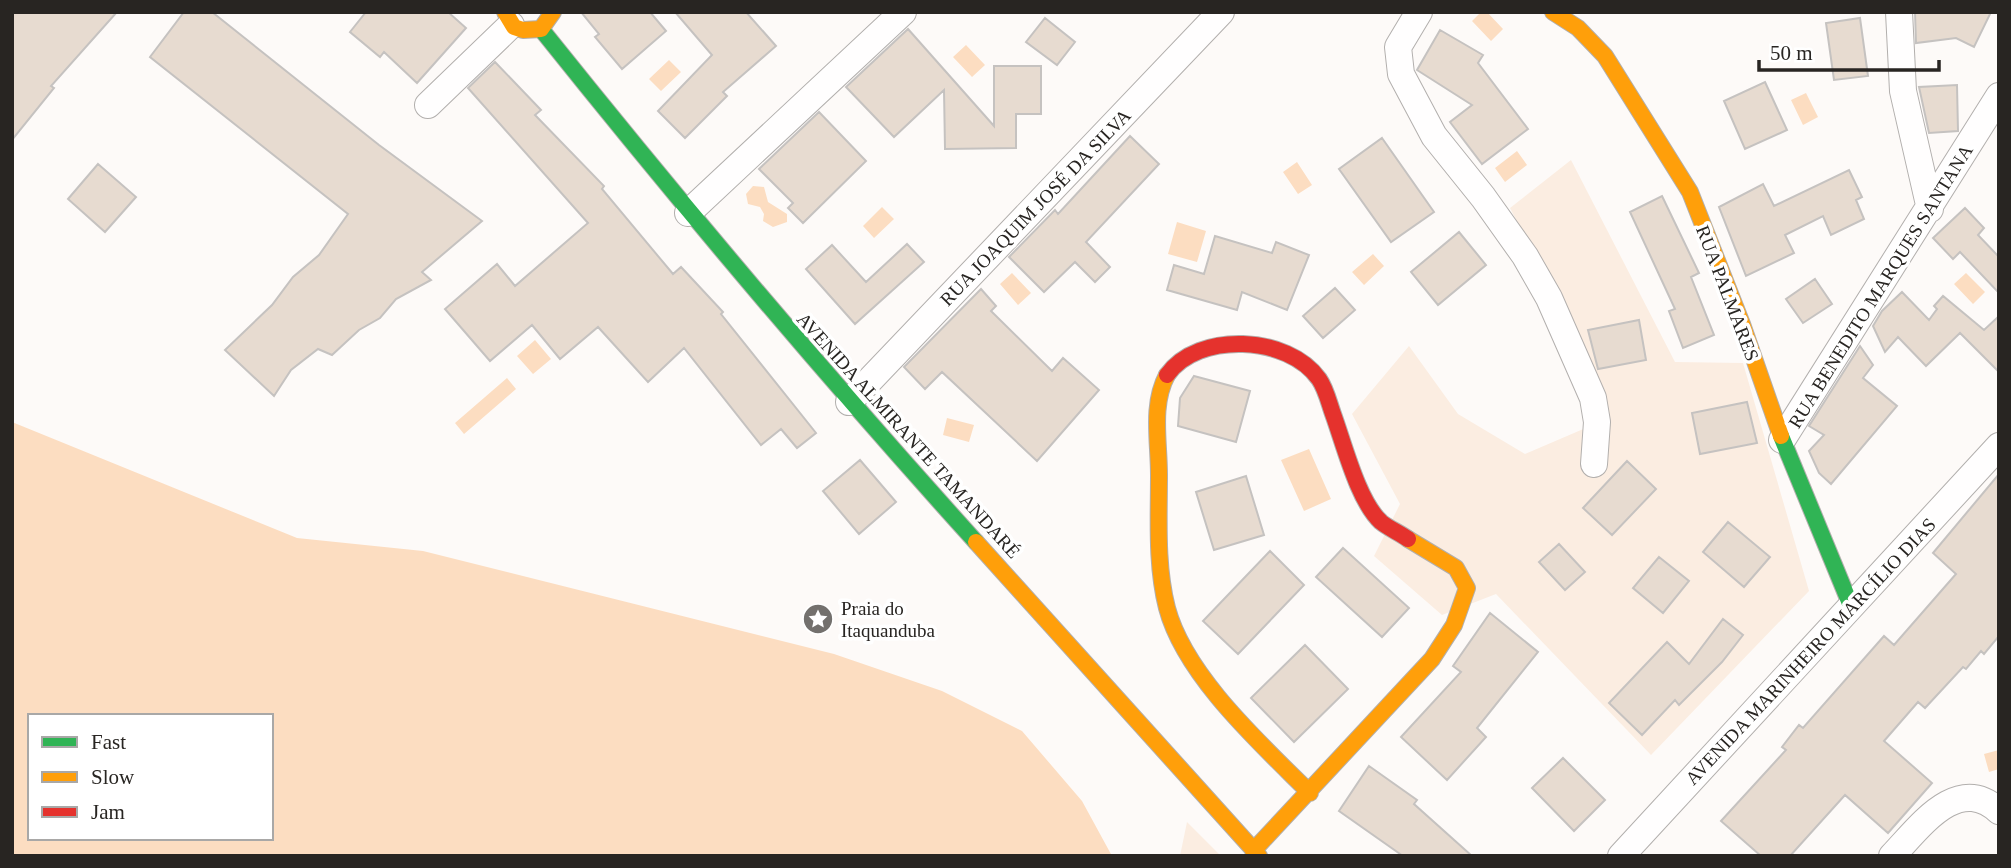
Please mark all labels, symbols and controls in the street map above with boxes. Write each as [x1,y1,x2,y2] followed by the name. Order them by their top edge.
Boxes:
[1759,28,1939,72] scale bar
[1770,41,1813,65] text: 50 m
[936,105,1135,310] street label: RUA JOAQUIM JOSÉ DA SILVA
[1784,140,1977,432] street label: RUA BENEDITO MARQUES SANTANA
[1692,222,1763,364] street label: RUA PALMARES
[793,308,1024,562] street label: AVENIDA ALMIRANTE TAMANDARÉ
[1681,514,1940,789] street label: AVENIDA MARINHEIRO MARCÍLIO DIAS
[841,598,935,641] place label: Praia do Itaquanduba
[801,602,835,636] place icon: Praia do Itaquanduba
[28,714,273,840] legend
[91,730,126,754] text: Fast
[91,765,135,789] text: Slow
[91,800,125,824] text: Jam

